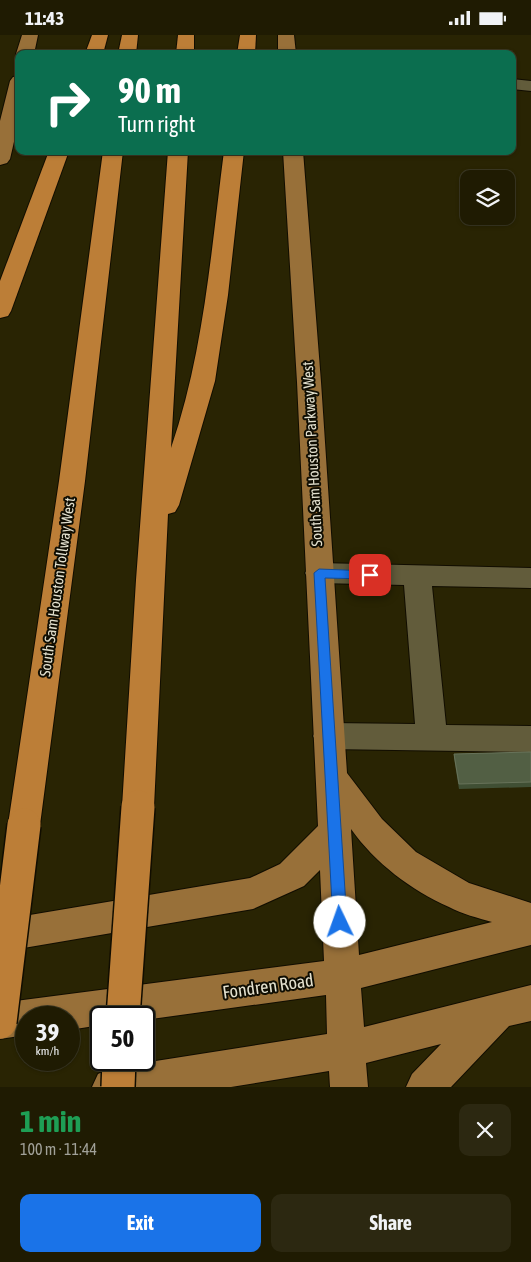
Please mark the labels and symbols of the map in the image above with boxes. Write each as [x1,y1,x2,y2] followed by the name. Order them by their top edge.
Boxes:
[299,361,325,547] street label: South Sam Houston Parkway West
[36,496,78,678] street label: South Sam Houston Tollway West
[349,554,391,596] pin
[313,895,365,947] position arrow
[221,969,315,1003] street label: Fondren Road
[90,1006,155,1071] speed limit sign: 50

